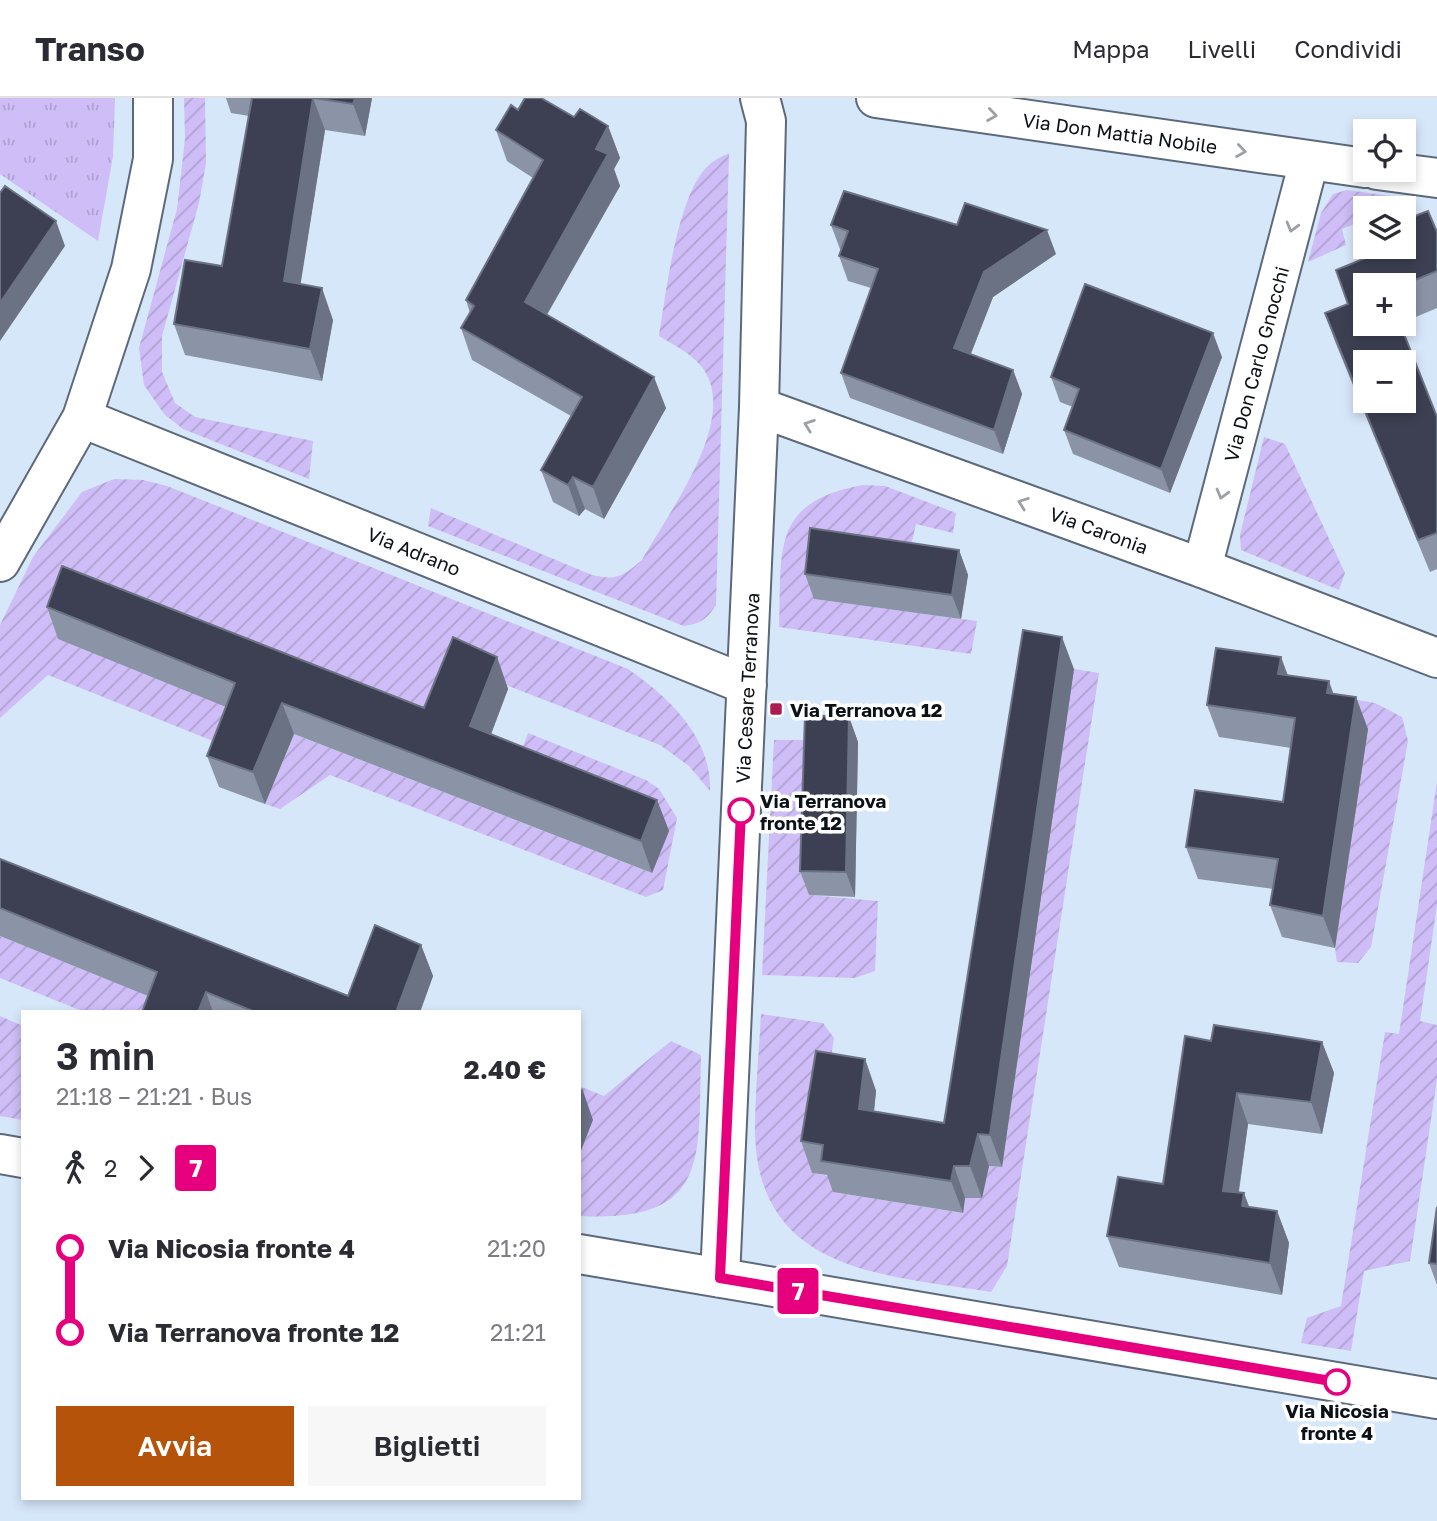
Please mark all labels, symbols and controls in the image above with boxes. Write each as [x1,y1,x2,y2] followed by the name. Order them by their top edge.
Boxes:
[35,29,145,68] text: Transo
[1072,34,1149,63] text: Mappa
[1187,34,1256,63] text: Livelli
[1294,34,1402,63] text: Condividi
[986,107,998,122] one-way arrow
[1021,108,1219,158] street label: Via Don Mattia Nobile
[1353,119,1416,413] map controls
[1353,119,1416,182] button: locate
[1235,143,1247,158] one-way arrow
[1353,196,1416,259] button: layers
[1286,221,1300,233] one-way arrow
[1219,264,1293,464] street label: Via Don Carlo Gnocchi
[1353,273,1416,336] button: +
[1353,350,1416,413] button: −
[804,419,816,433] one-way arrow
[1215,488,1230,500] one-way arrow
[1017,497,1029,511] one-way arrow
[1047,502,1151,558] street label: Via Caronia
[364,522,464,580] street label: Via Adrano
[731,592,763,784] street label: Via Cesare Terranova
[790,698,942,721] place label: Via Terranova 12
[768,701,784,717] marker: Via Terranova 12
[760,789,886,834] place label: Via Terranova fronte 12
[728,798,754,824] marker: Via Terranova fronte 12
[56,1033,155,1078] text: 3 min
[464,1054,546,1085] text: 2.40 €
[56,1082,252,1110] text: 21:18 – 21:21 · Bus
[56,1149,94,1187] icon: walk
[127,1149,165,1187] icon: forward
[189,1153,202,1182] text: 7
[104,1154,117,1182] text: 2
[108,1233,355,1264] text: Via Nicosia fronte 4
[487,1234,546,1262] text: 21:20
[775,1268,821,1314] line badge: 7
[791,1276,805,1305] text: 7
[108,1317,399,1348] text: Via Terranova fronte 12
[490,1318,546,1346] text: 21:21
[1324,1369,1350,1395] marker: Via Nicosia fronte 4
[1285,1399,1389,1444] place label: Via Nicosia fronte 4
[56,1406,294,1486] button: Avvia
[308,1406,546,1486] button: Biglietti

